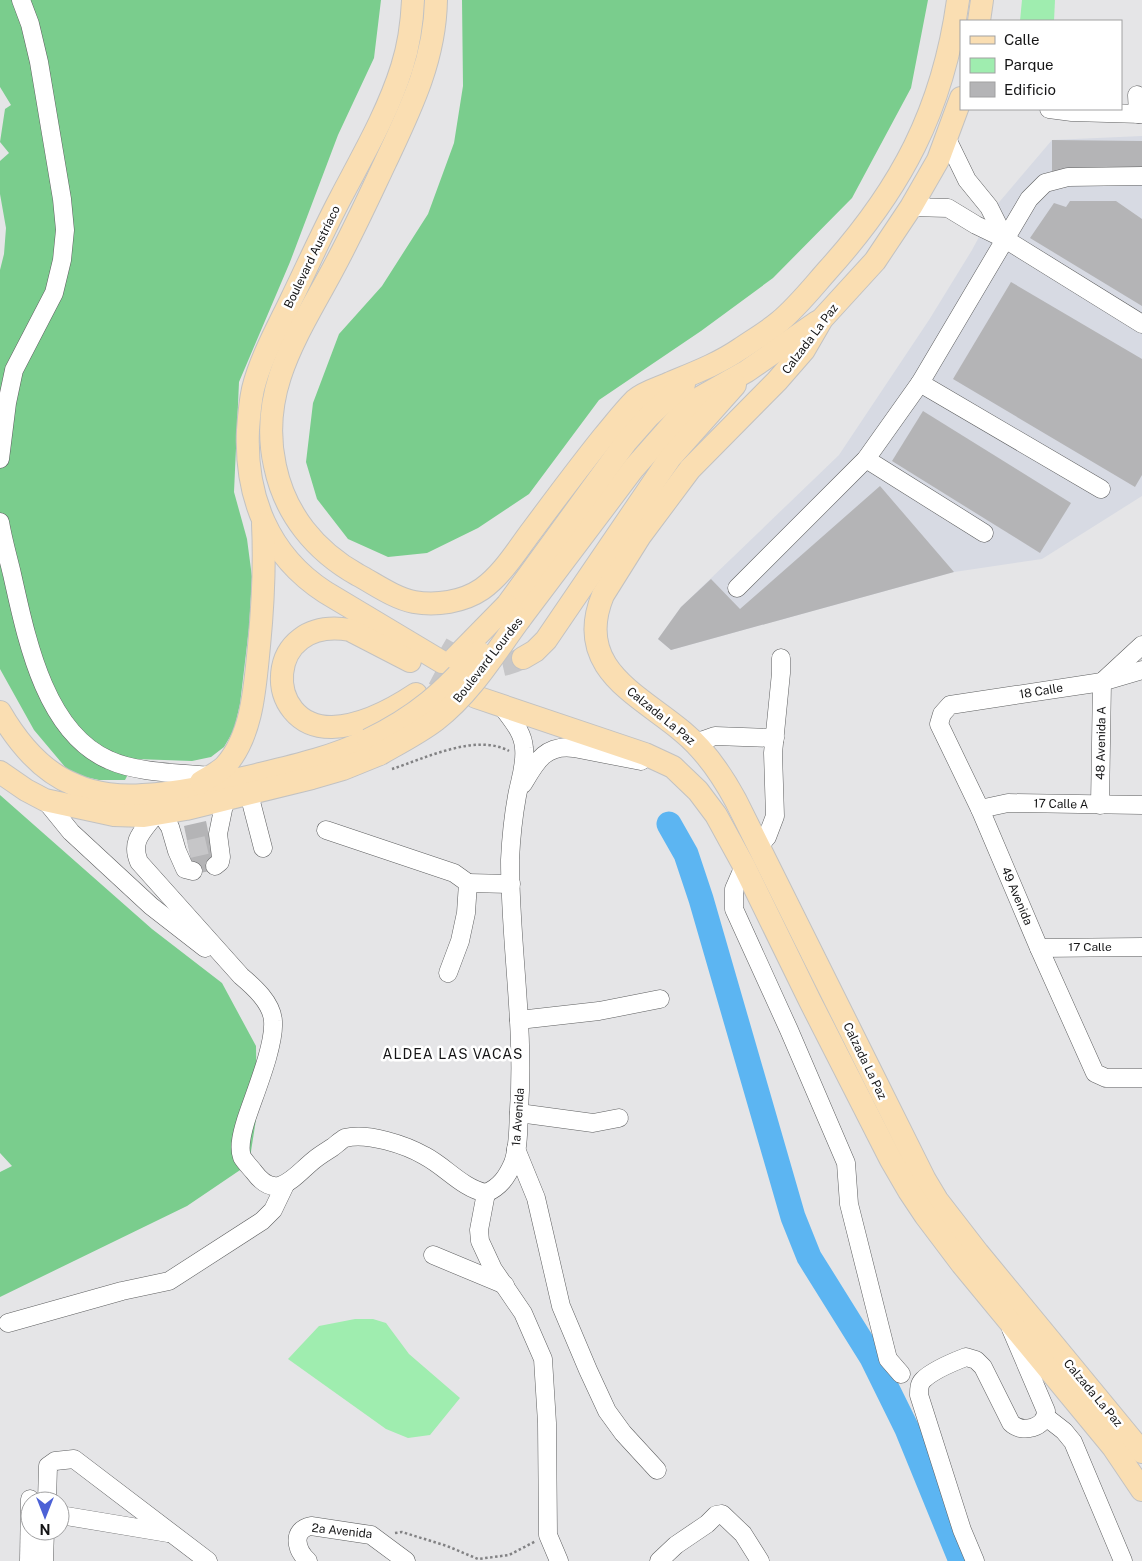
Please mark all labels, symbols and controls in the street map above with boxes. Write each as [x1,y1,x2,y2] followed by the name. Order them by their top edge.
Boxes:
[960,20,1122,110] legend
[1004,31,1040,48] text: Calle
[1004,56,1054,73] text: Parque
[1004,81,1056,98] text: Edificio
[281,203,343,311] street label: Boulevard Austríaco
[779,301,841,377] street label: Calzada La Paz
[450,615,526,705] street label: Boulevard Lourdes
[1018,681,1064,701] street label: 18 Calle
[624,684,698,748] street label: Calzada La Paz
[1093,705,1109,780] street label: 48 Avenida A
[1033,797,1089,811] street label: 17 Calle A
[998,865,1036,927] street label: 49 Avenida
[1068,940,1112,954] street label: 17 Calle
[840,1020,890,1102] street label: Calzada La Paz
[383,1046,523,1062] district label: ALDEA LAS VACAS
[509,1087,527,1147] street label: 1a Avenida
[1061,1356,1125,1430] street label: Calzada La Paz
[20,1491,70,1541] north arrow
[40,1521,50,1537] text: N
[311,1521,373,1541] street label: 2a Avenida

